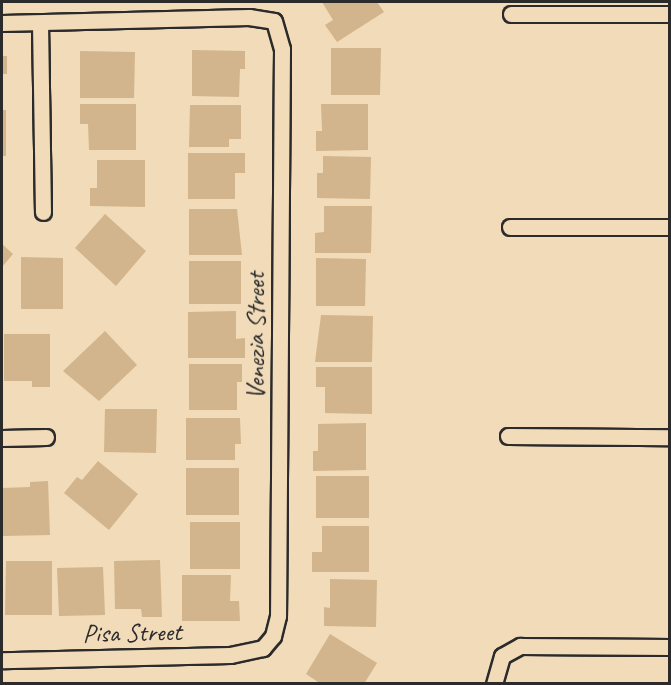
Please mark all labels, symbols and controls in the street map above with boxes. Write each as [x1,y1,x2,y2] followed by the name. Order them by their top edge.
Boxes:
[240,272,272,400] street label: Venezia Street
[82,617,182,649] street label: Pisa Street

